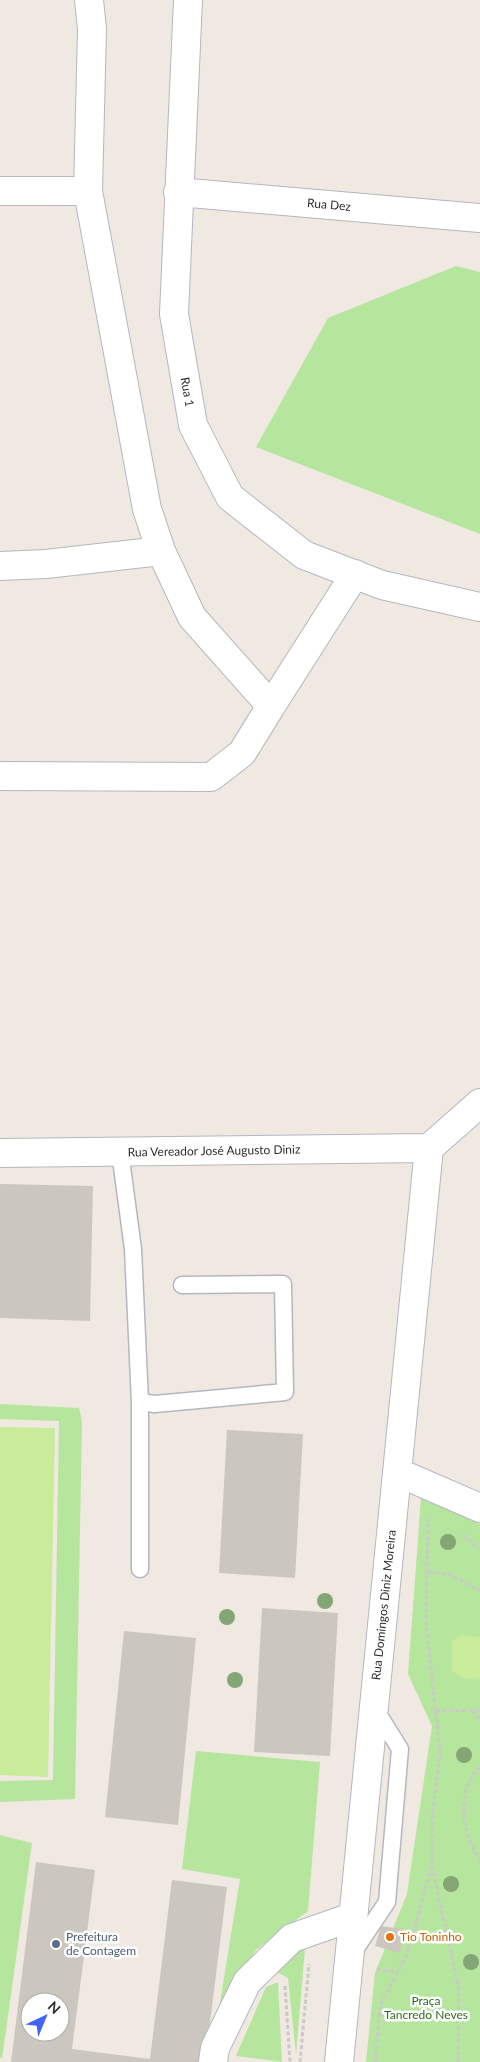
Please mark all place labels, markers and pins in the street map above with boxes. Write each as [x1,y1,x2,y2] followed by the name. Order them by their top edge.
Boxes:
[66,1929,136,1958] place label: Prefeitura de Contagem
[400,1929,462,1944] place label: Tio Toninho
[384,1931,396,1943] marker: Tio Toninho
[50,1938,62,1950] marker: Prefeitura de Contagem

